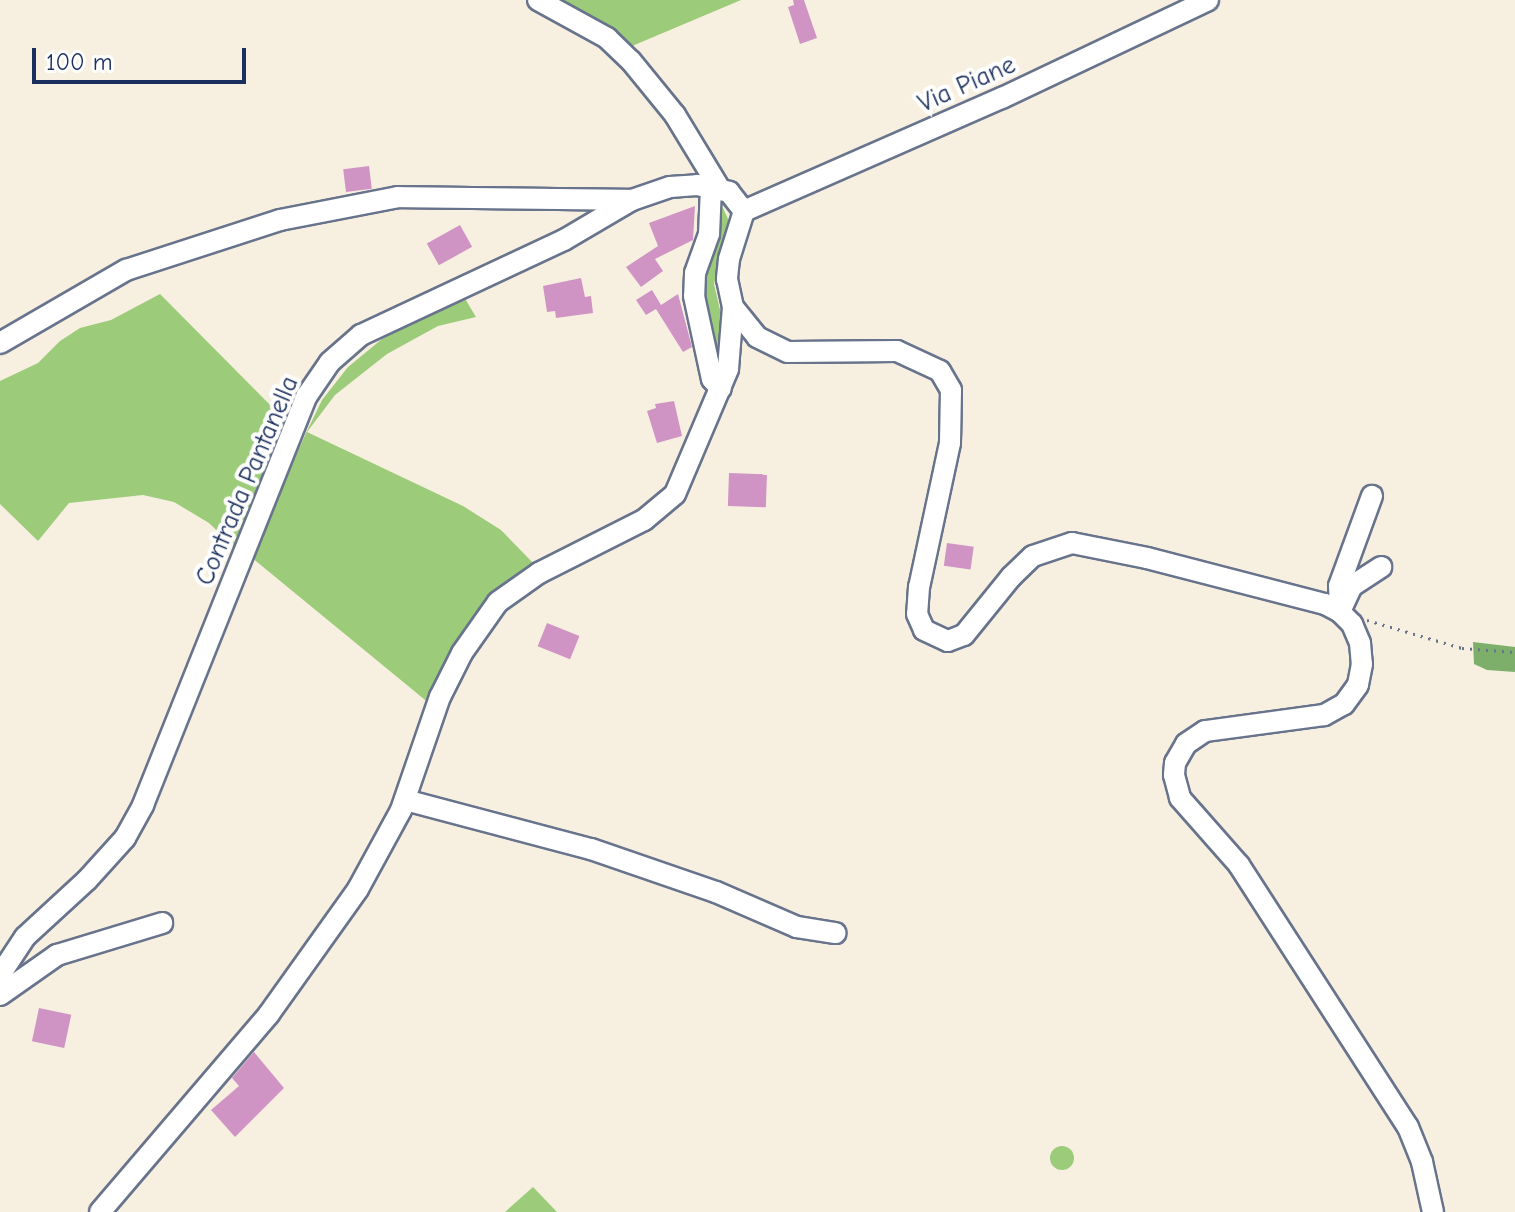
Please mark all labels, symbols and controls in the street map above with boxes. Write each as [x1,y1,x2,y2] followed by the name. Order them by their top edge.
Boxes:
[36,32,250,82] scale bar
[46,48,113,76] text: 100 m
[914,50,1020,120] street label: Via Piane
[190,372,306,590] street label: Contrada Pantanella

